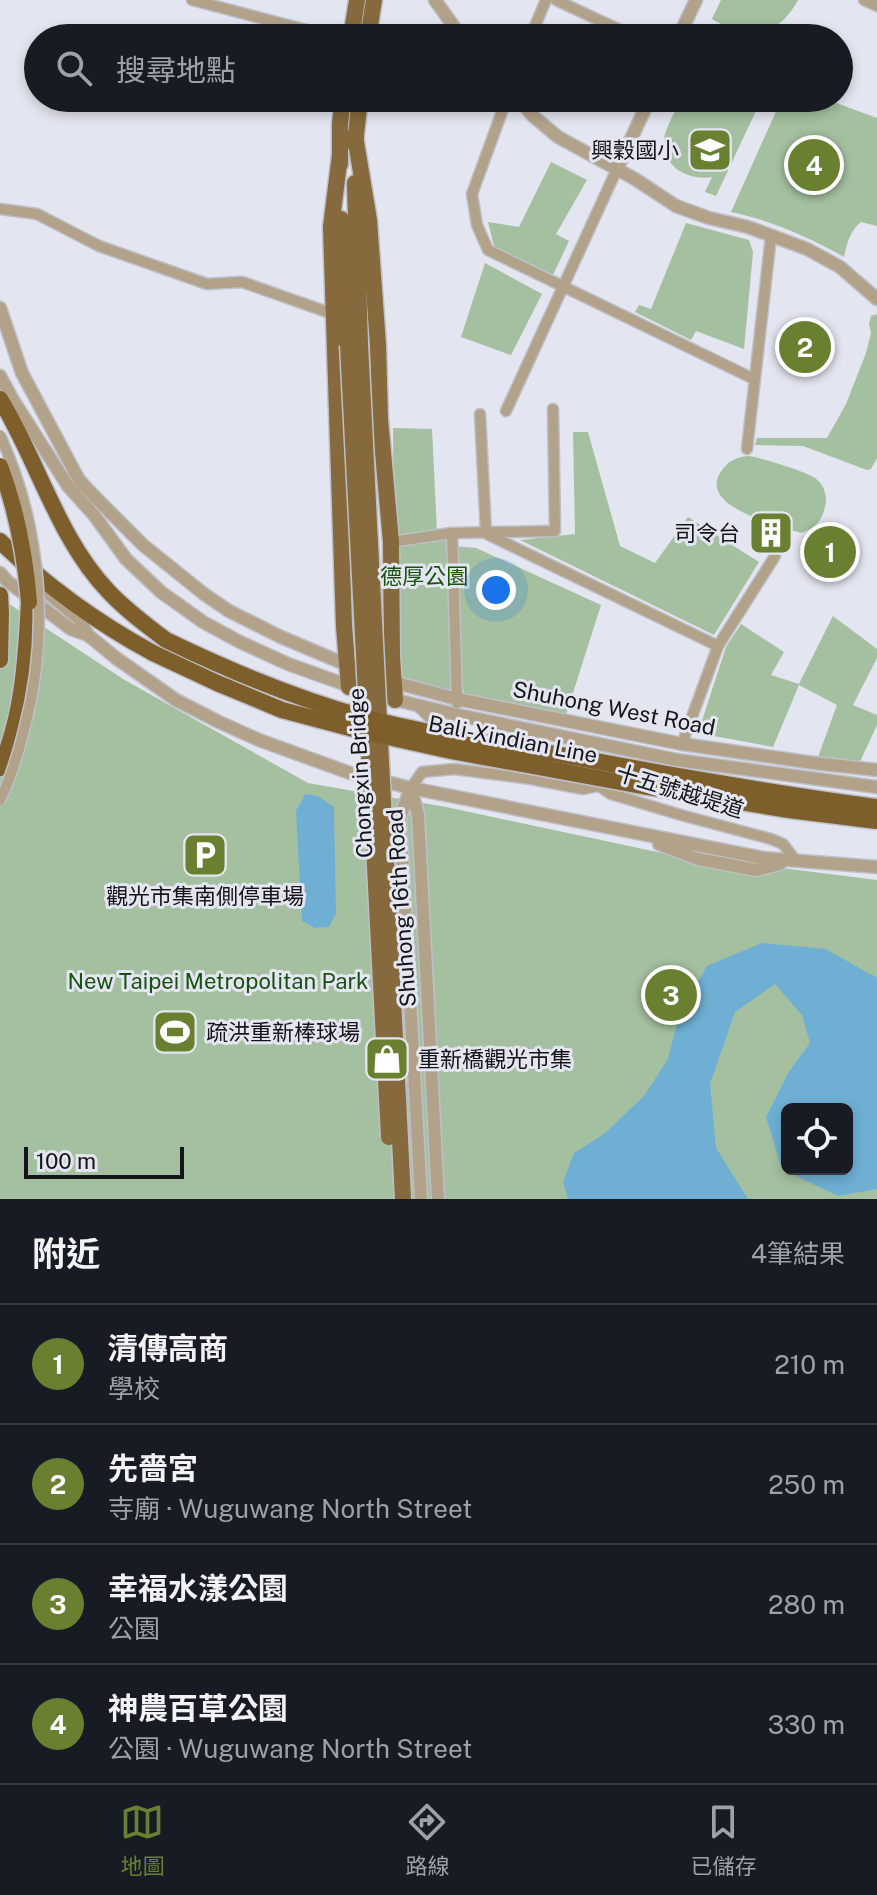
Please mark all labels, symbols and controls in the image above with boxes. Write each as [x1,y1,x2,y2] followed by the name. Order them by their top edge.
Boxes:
[24,24,853,112] search box
[52,46,96,90] icon: search
[116,52,236,88] text: 搜尋地點
[686,126,734,174] school or university icon: 興穀國小
[788,135,840,195] pin: 4
[591,137,679,163] place label: 興穀國小
[779,317,831,377] pin: 2
[747,509,795,557] building icon: 司令台
[674,520,740,546] place label: 司令台
[804,522,856,582] pin: 1
[380,563,468,589] park label: 德厚公園
[476,570,516,610] your location
[510,676,718,740] street label: Shuhong West Road
[343,687,377,859] street label: Chongxin Bridge
[426,710,600,768] street label: Bali-Xindian Line
[613,759,747,823] street label: 十五號越堤道
[381,808,421,1008] street label: Shuhong 16th Road
[181,831,229,879] parking icon: 觀光市集南側停車場
[106,883,304,909] place label: 觀光市集南側停車場
[645,965,697,1025] pin: 3
[68,968,368,994] park label: New Taipei Metropolitan Park
[151,1008,199,1056] sports icon: 疏洪重新棒球場
[206,1019,360,1045] place label: 疏洪重新棒球場
[363,1035,411,1083] shop icon: 重新橋觀光市集
[418,1046,572,1072] place label: 重新橋觀光市集
[781,1103,853,1175] map controls
[781,1103,853,1175] button: locate
[24,1143,184,1179] scale bar
[36,1148,96,1174] text: 100 m
[32,1234,100,1274] text: 附近
[751,1238,845,1269] text: 4筆結果
[108,1330,228,1366] text: 清傳高商
[52,1349,64,1380] text: 1
[774,1349,845,1380] text: 210 m
[108,1373,160,1404] text: 學校
[108,1450,198,1486] text: 先嗇宮
[50,1469,66,1500] text: 2
[768,1469,845,1500] text: 250 m
[108,1493,472,1524] text: 寺廟 · Wuguwang North Street
[108,1570,288,1606] text: 幸福水漾公園
[49,1589,67,1620] text: 3
[768,1589,845,1620] text: 280 m
[108,1613,160,1644] text: 公園
[108,1690,288,1726] text: 神農百草公園
[49,1709,67,1740] text: 4
[768,1709,845,1740] text: 330 m
[108,1733,472,1764] text: 公園 · Wuguwang North Street
[120,1800,165,1880] tab: 地圖
[405,1800,450,1880] tab: 路線
[690,1800,757,1880] tab: 已儲存

